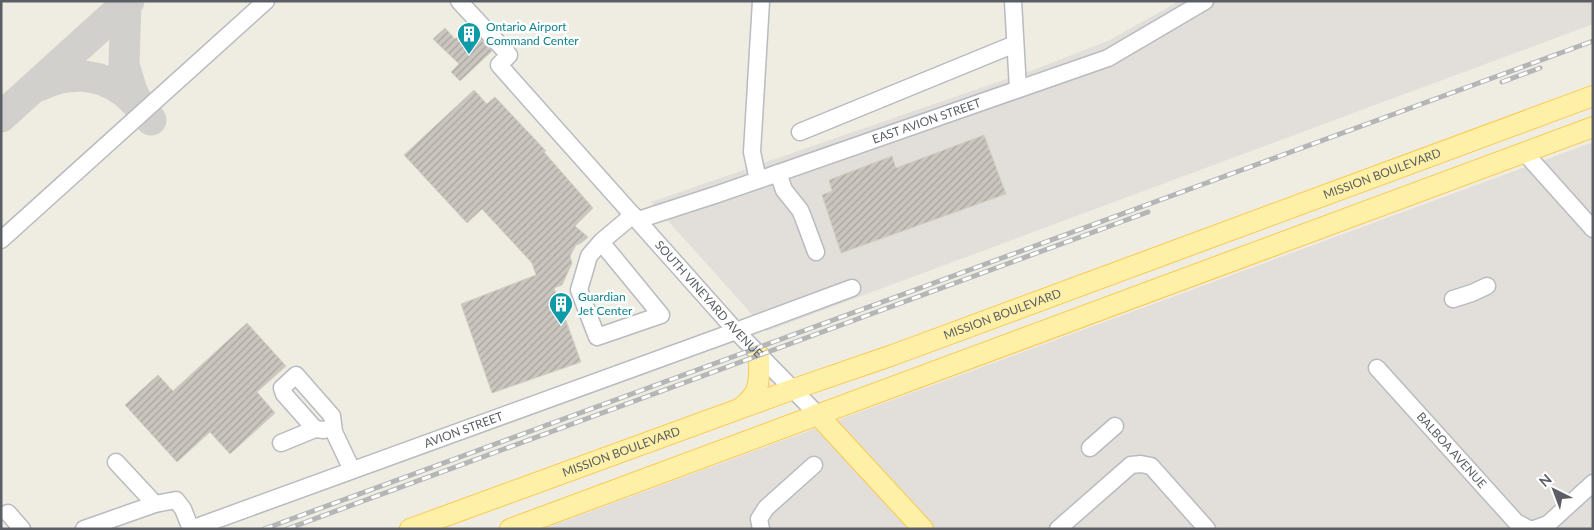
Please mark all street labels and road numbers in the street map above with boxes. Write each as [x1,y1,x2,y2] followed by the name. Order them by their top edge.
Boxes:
[870,95,983,147] street label: EAST AVION STREET
[1321,145,1443,202] street label: MISSION BOULEVARD
[652,237,766,361] street label: SOUTH VINEYARD AVENUE
[941,285,1063,343] street label: MISSION BOULEVARD
[422,408,505,451] street label: AVION STREET
[1414,409,1490,491] street label: BALBOA AVENUE
[560,423,682,480] street label: MISSION BOULEVARD

